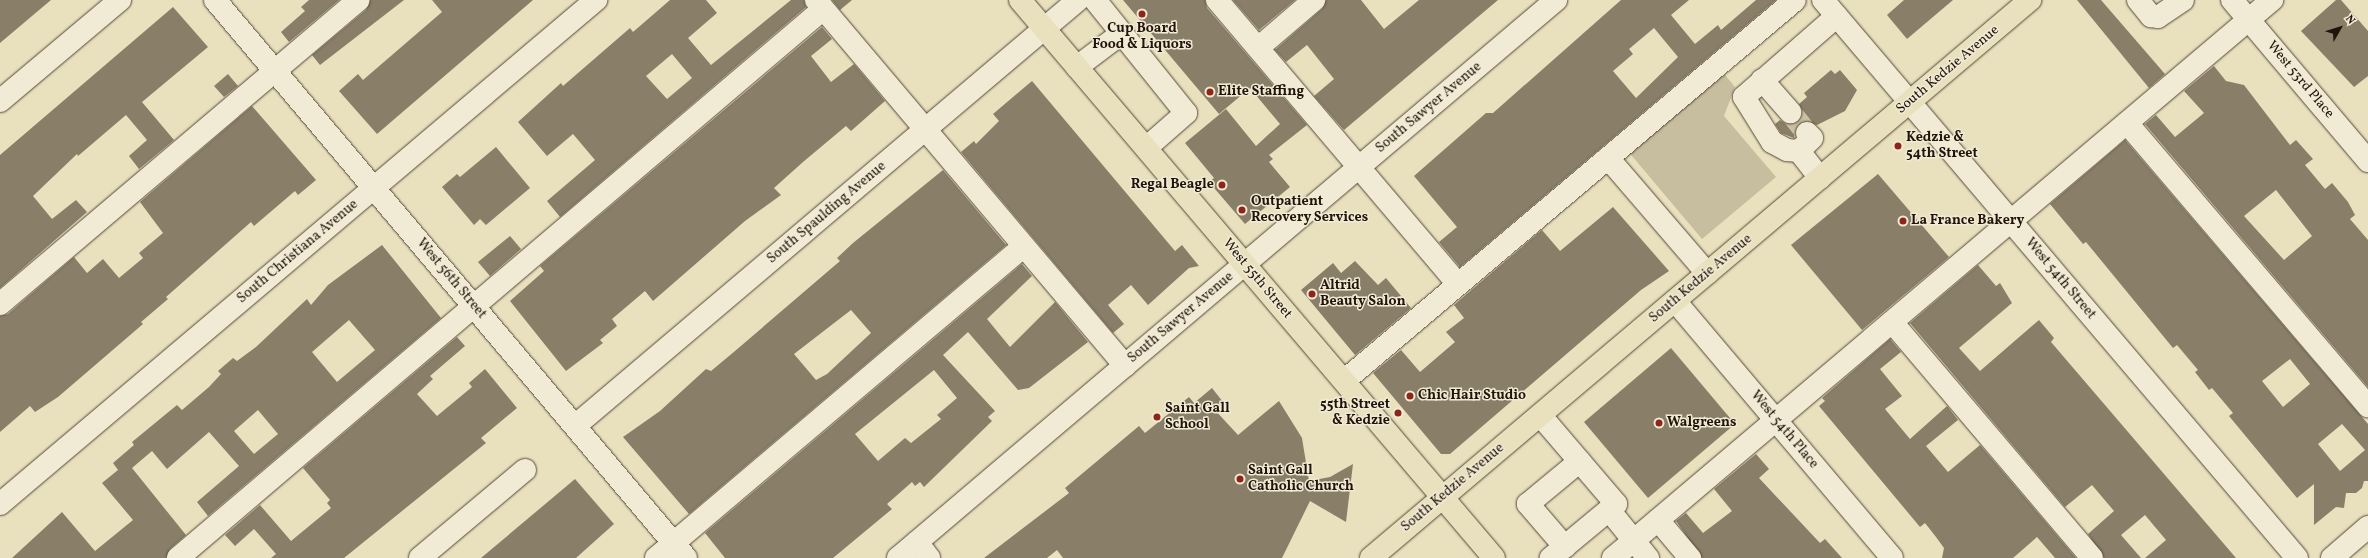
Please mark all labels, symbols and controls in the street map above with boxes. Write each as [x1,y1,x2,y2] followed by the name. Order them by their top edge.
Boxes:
[2320,8,2360,48] north arrow
[1137,9,1147,19] marker: Cup Board Food & Liquors
[2341,12,2358,28] text: N
[1092,21,1192,54] place label: Cup Board Food & Liquors
[1893,22,2003,118] street label: South Kedzie Avenue
[2263,38,2337,122] street label: West 53rd Place
[1373,59,1485,157] street label: South Sawyer Avenue
[1218,84,1304,100] place label: Elite Staffing
[1205,87,1215,97] marker: Elite Staffing
[1906,130,1978,162] place label: Kedzie & 54th Street
[1893,141,1903,151] marker: Kedzie & 54th Street
[764,158,890,268] street label: South Spaulding Avenue
[1131,177,1214,193] place label: Regal Beagle
[1217,180,1227,190] marker: Regal Beagle
[1251,194,1368,226] place label: Outpatient Recovery Services
[234,196,362,308] street label: South Christiana Avenue
[1236,204,1248,216] marker: Outpatient Recovery Services
[1911,213,2024,229] place label: La France Bakery
[1898,216,1908,226] marker: La France Bakery
[1646,231,1756,327] street label: South Kedzie Avenue
[412,235,490,323] street label: West 56th Street
[1219,235,1295,323] street label: West 55th Street
[2021,235,2099,323] street label: West 54th Street
[1125,269,1237,367] street label: South Sawyer Avenue
[1320,278,1406,310] place label: Altrid Beauty Salon
[1307,289,1317,299] marker: Altrid Beauty Salon
[1418,388,1526,404] place label: Chic Hair Studio
[1747,388,1821,472] street label: West 54th Place
[1405,391,1415,401] marker: Chic Hair Studio
[1320,397,1390,430] place label: 55th Street & Kedzie
[1165,401,1230,434] place label: Saint Gall School
[1393,408,1403,418] marker: 55th Street & Kedzie
[1152,412,1162,422] marker: Saint Gall School
[1667,415,1737,431] place label: Walgreens
[1654,418,1664,428] marker: Walgreens
[1398,440,1508,536] street label: South Kedzie Avenue
[1248,463,1354,496] place label: Saint Gall Catholic Church
[1235,474,1245,484] marker: Saint Gall Catholic Church

